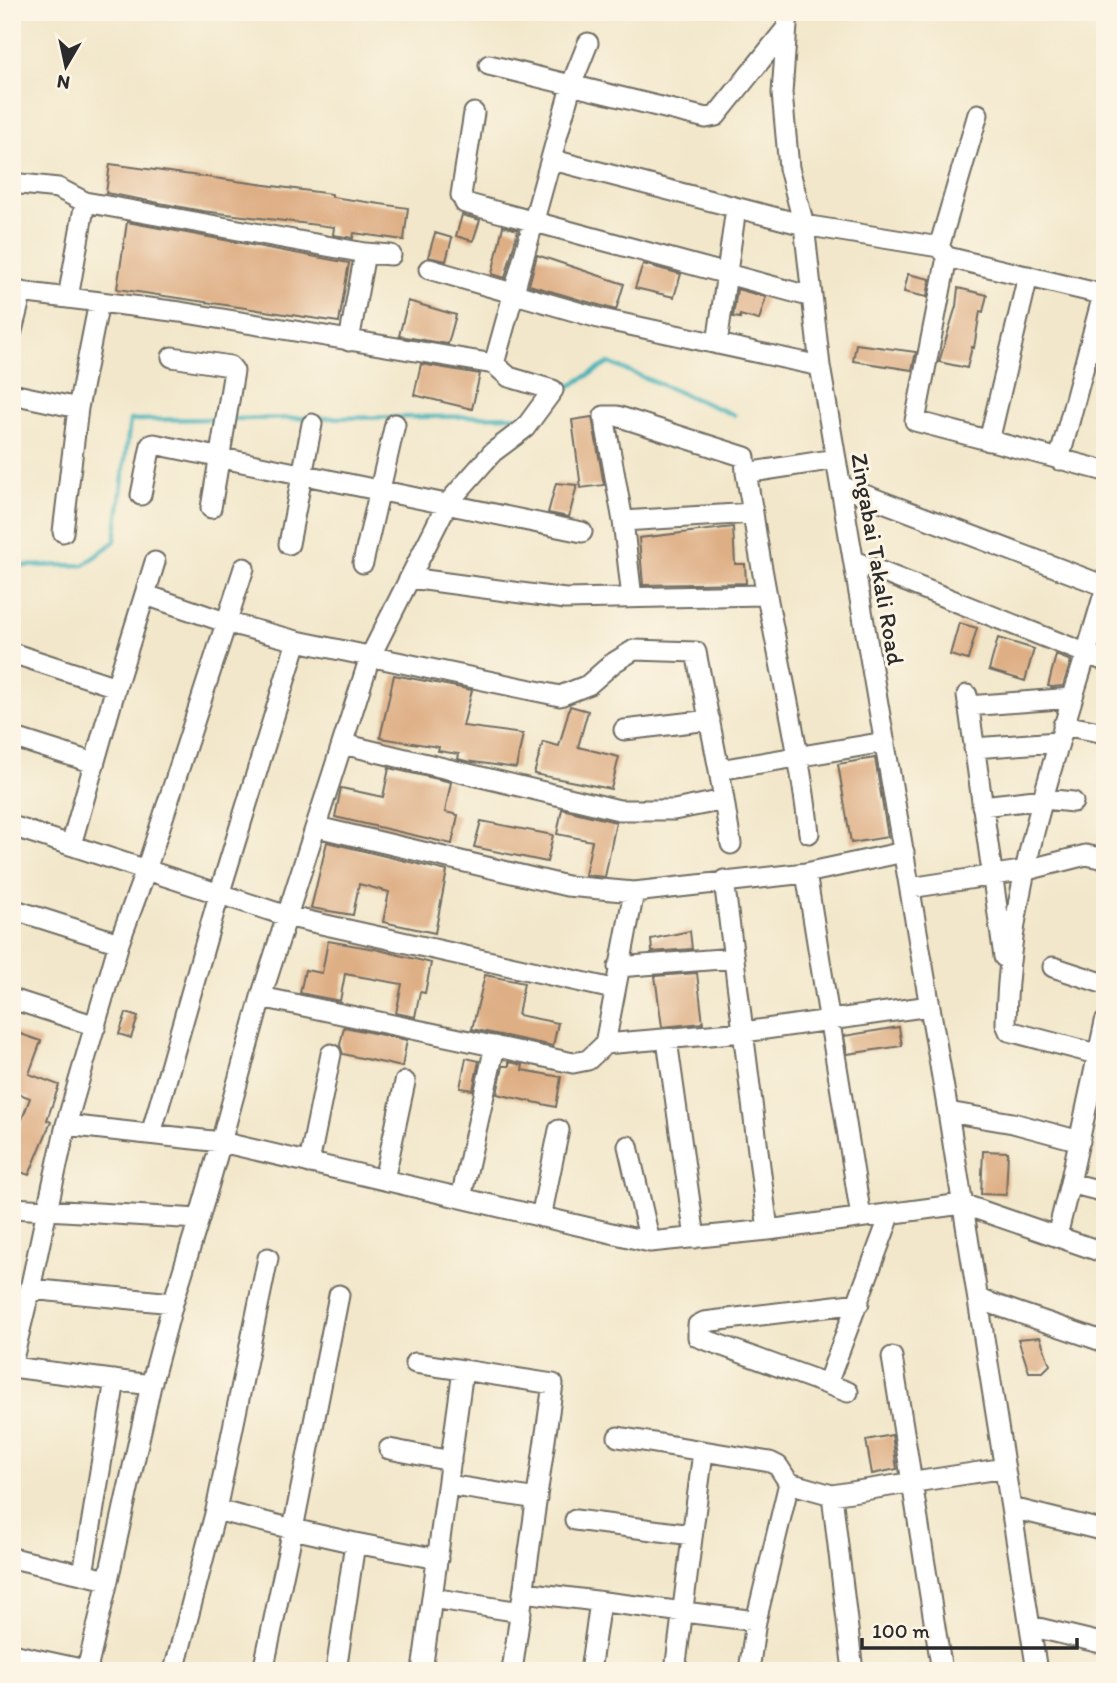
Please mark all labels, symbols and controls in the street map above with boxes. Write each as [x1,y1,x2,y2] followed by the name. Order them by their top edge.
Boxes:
[32,32,102,102] north arrow
[55,70,72,95] text: N
[845,451,911,667] street label: Zingabai Takali Road
[862,1606,1077,1650] scale bar
[872,1618,930,1643] text: 100 m

